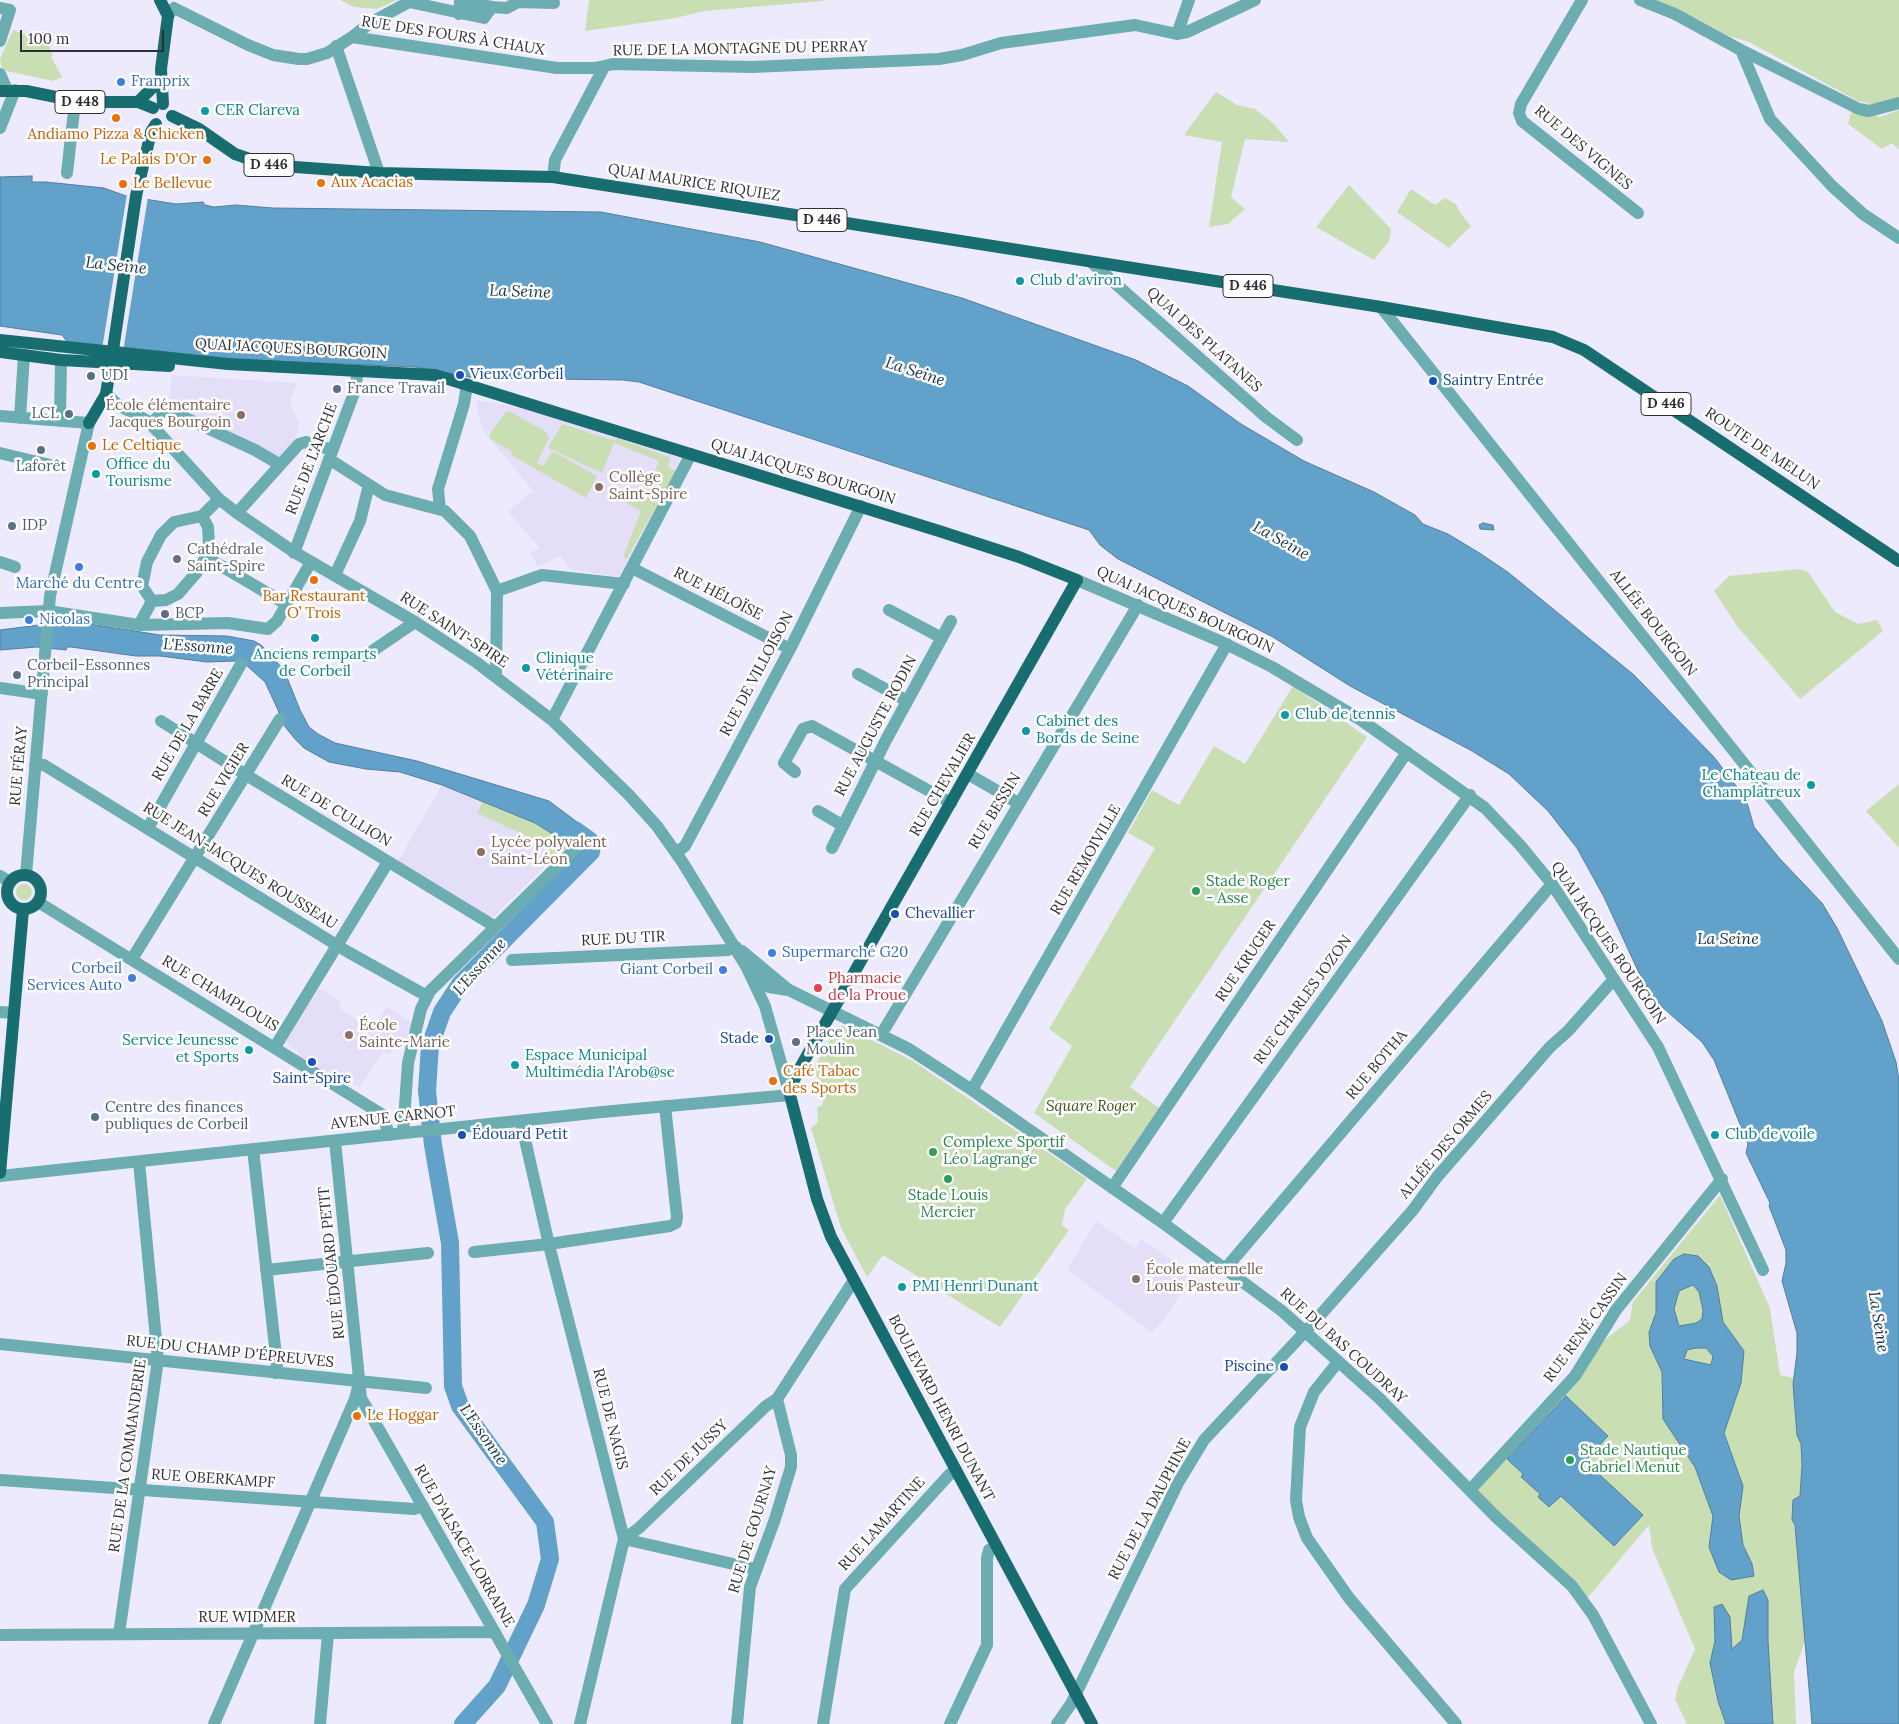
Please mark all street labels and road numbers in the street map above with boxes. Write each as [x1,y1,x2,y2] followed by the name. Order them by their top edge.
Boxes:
[360,13,546,59] street label: RUE DES FOURS À CHAUX
[613,38,867,60] street label: RUE DE LA MONTAGNE DU PERRAY
[55,90,105,114] road number: D 448
[1530,102,1636,194] street label: RUE DES VIGNES
[244,154,294,176] road number: D 446
[607,160,781,206] street label: QUAI MAURICE RIQUIEZ
[797,208,847,232] road number: D 446
[1223,274,1273,298] road number: D 446
[1143,284,1265,396] street label: QUAI DES PLATANES
[194,335,388,363] street label: QUAI JACQUES BOURGOIN
[1641,392,1691,416] road number: D 446
[282,401,342,517] street label: RUE DE L'ARCHE
[1701,404,1823,494] street label: ROUTE DE MELUN
[708,435,898,509] street label: QUAI JACQUES BOURGOIN
[1093,563,1277,657] street label: QUAI JACQUES BOURGOIN
[670,564,766,624] street label: RUE HÉLOÏSE
[1606,566,1700,680] street label: ALLÉE BOURGOIN
[397,588,511,672] street label: RUE SAINT-SPIRE
[717,609,797,739] street label: RUE DE VILLOISON
[831,653,921,799] street label: RUE AUGUSTE RODIN
[148,666,228,784] street label: RUE DE LA BARRE
[7,725,31,807] street label: RUE FÉRAY
[906,730,980,840] street label: RUE CHEVALIER
[195,739,253,821] street label: RUE VIGIER
[965,770,1025,852] street label: RUE BESSIN
[278,771,394,851] street label: RUE DE CULLION
[140,799,340,933] street label: RUE JEAN-JACQUES ROUSSEAU
[1047,802,1125,918] street label: RUE REMOIVILLE
[1547,858,1669,1028] street label: QUAI JACQUES BOURGOIN
[1212,917,1280,1005] street label: RUE KRUGER
[580,928,666,950] street label: RUE DU TIR
[1250,932,1356,1068] street label: RUE CHARLES JOZON
[158,952,282,1036] street label: RUE CHAMPLOUIS
[1343,1026,1411,1104] street label: RUE BOTHA
[1396,1088,1496,1202] street label: ALLÉE DES ORMES
[330,1102,456,1134] street label: AVENUE CARNOT
[315,1186,349,1340] street label: RUE ÉDOUARD PETIT
[1540,1270,1632,1386] street label: RUE RENÉ CASSIN
[1276,1284,1410,1408] street label: RUE DU BAS COUDRAY
[884,1312,998,1504] street label: BOULEVARD HENRI DUNANT
[125,1332,335,1372] street label: RUE DU CHAMP D'ÉPREUVES
[106,1358,150,1554] street label: RUE DE LA COMMANDERIE
[589,1366,631,1472] street label: RUE DE NAGIS
[646,1416,732,1500] street label: RUE DE JUSSY
[1105,1435,1195,1583] street label: RUE DE LA DAUPHINE
[410,1461,518,1631] street label: RUE D'ALSACE-LORRAINE
[725,1464,781,1596] street label: RUE DE GOURNAY
[150,1466,276,1492] street label: RUE OBERKAMPF
[835,1473,929,1575] street label: RUE LAMARTINE
[198,1609,296,1627] street label: RUE WIDMER

